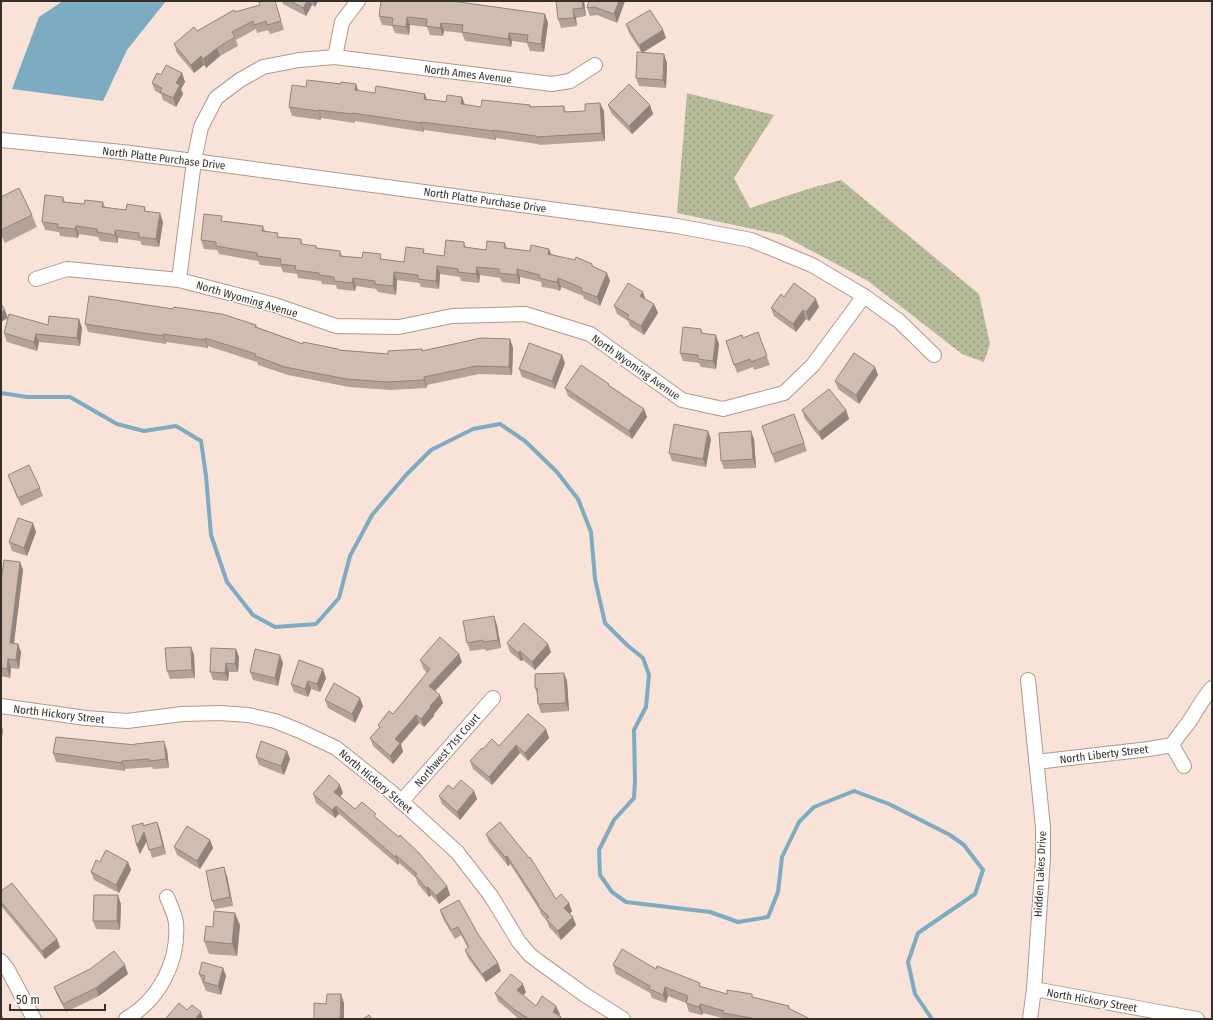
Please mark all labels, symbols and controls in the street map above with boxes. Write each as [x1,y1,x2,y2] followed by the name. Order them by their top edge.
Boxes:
[423,63,513,86] street label: North Ames Avenue
[102,145,226,172] street label: North Platte Purchase Drive
[423,185,547,216] street label: North Platte Purchase Drive
[195,279,299,320] street label: North Wyoming Avenue
[589,332,682,403] street label: North Wyoming Avenue
[13,702,106,727] street label: North Hickory Street
[412,711,483,790] street label: Northwest 71st Court
[1059,743,1149,766] street label: North Liberty Street
[336,747,415,816] street label: North Hickory Street
[1032,831,1049,917] street label: Hidden Lakes Drive
[10,986,105,1012] scale bar
[1046,986,1139,1015] street label: North Hickory Street
[16,993,40,1007] text: 50 m

